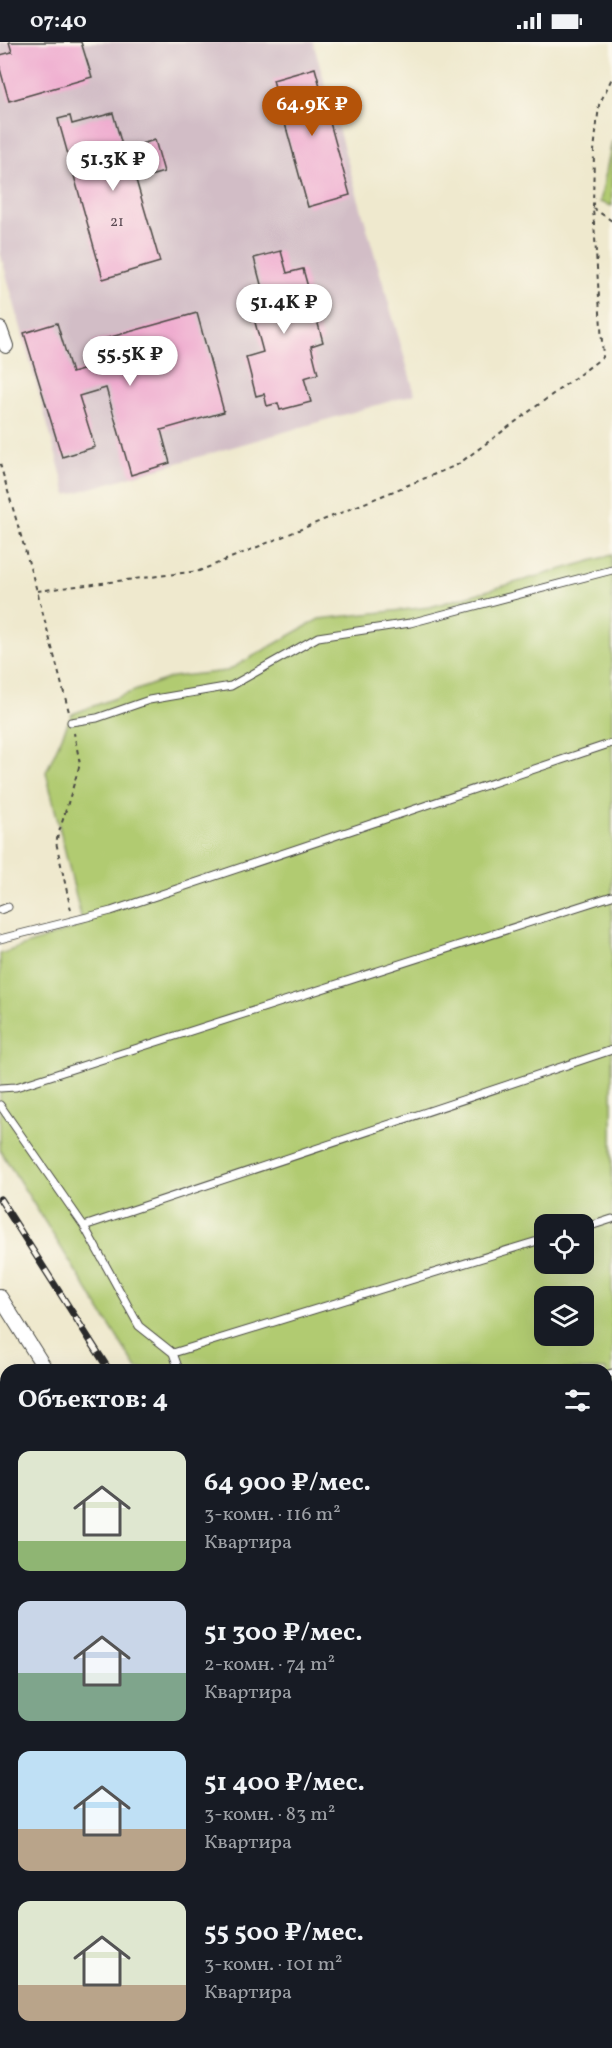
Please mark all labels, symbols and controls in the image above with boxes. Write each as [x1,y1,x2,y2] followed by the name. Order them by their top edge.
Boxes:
[30,6,87,37] text: 07:40
[257,86,367,137] pin: 64.9K ₽
[276,91,348,119] text: 64.9K ₽
[58,141,168,192] pin: 51.3K ₽
[80,146,146,174] text: 51.3K ₽
[110,212,124,233] house number: 21
[229,284,339,335] pin: 51.4K ₽
[250,289,318,317] text: 51.4K ₽
[75,336,185,387] pin: 55.5K ₽
[97,341,163,369] text: 55.5K ₽
[534,1214,594,1346] map controls
[534,1214,594,1274] button: locate
[534,1286,594,1346] button: layers
[18,1382,168,1418] text: Объектов: 4
[561,1384,594,1417] icon: filters
[204,1465,371,1501] text: 64 900 ₽/мес.
[66,1475,138,1547] icon: home
[204,1501,341,1529] text: 3-комн. · 116 m²
[204,1529,292,1557] text: Квартира
[204,1615,363,1651] text: 51 300 ₽/мес.
[66,1625,138,1697] icon: home
[204,1651,335,1679] text: 2-комн. · 74 m²
[204,1679,292,1707] text: Квартира
[204,1765,365,1801] text: 51 400 ₽/мес.
[66,1775,138,1847] icon: home
[204,1801,335,1829] text: 3-комн. · 83 m²
[204,1829,292,1857] text: Квартира
[204,1915,364,1951] text: 55 500 ₽/мес.
[66,1925,138,1997] icon: home
[204,1951,343,1979] text: 3-комн. · 101 m²
[204,1979,292,2007] text: Квартира

